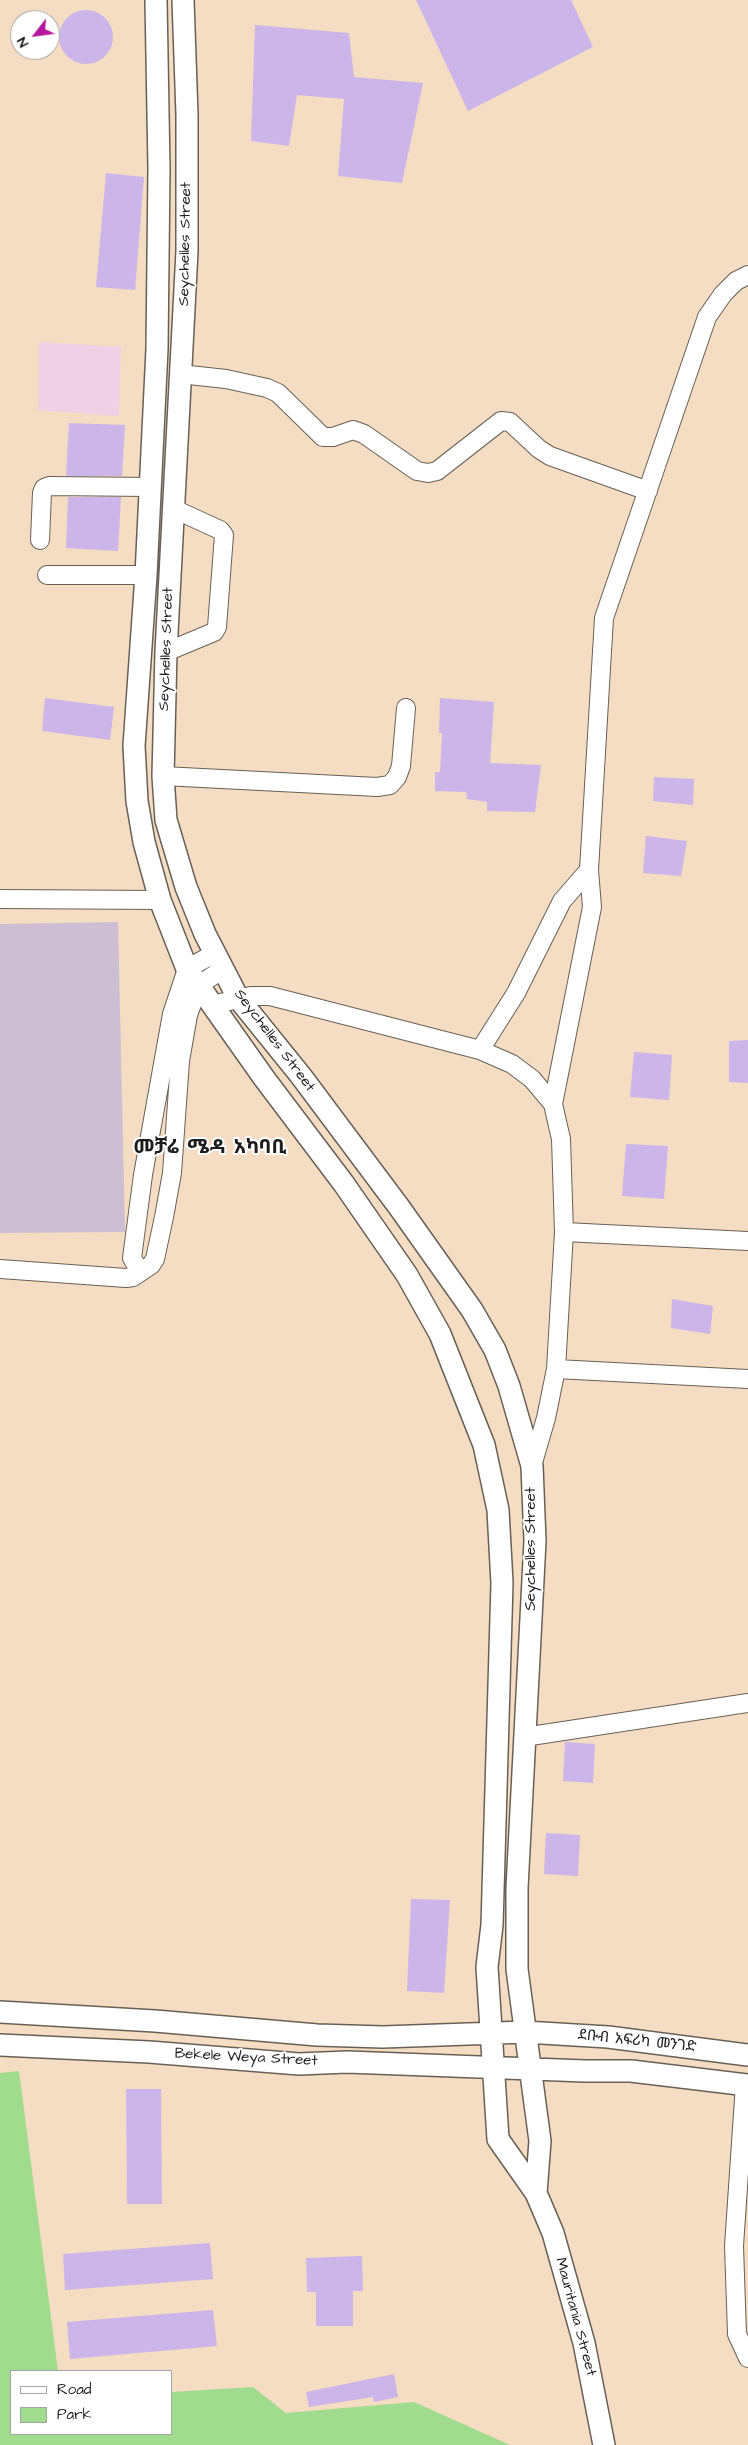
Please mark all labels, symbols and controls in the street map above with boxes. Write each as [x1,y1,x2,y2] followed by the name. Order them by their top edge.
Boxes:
[10,10,60,60] north arrow
[12,33,34,51] text: N
[176,182,196,306] street label: Seychelles Street
[156,587,178,711] street label: Seychelles Street
[230,986,318,1096] street label: Seychelles Street
[134,1137,286,1161] district label: መቻሬ ሜዳ አካባቢ
[523,1487,541,1611] street label: Seychelles Street
[577,2027,697,2057] street label: ደቡብ አፍሪካ መንገድ
[174,2045,318,2071] street label: Bekele Weya Street
[551,2256,599,2378] street label: Mauritania Street
[10,2370,172,2435] legend
[57,2379,91,2400] text: Road
[57,2404,92,2425] text: Park

